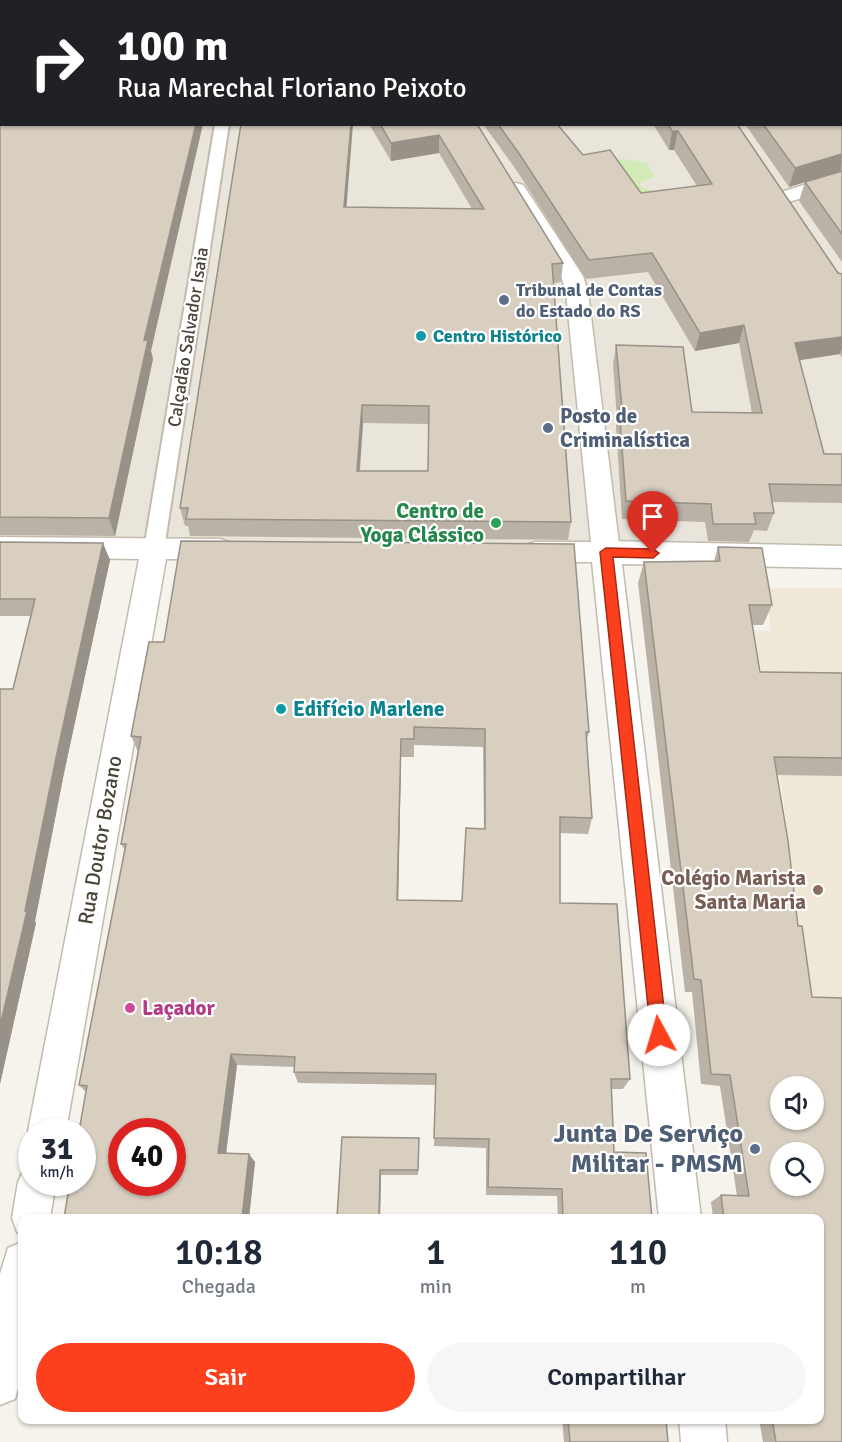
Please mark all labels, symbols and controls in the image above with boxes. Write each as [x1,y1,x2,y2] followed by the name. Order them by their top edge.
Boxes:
[117,21,228,72] text: 100 m
[18,24,96,102] icon: right
[117,72,467,105] text: Rua Marechal Floriano Peixoto
[163,246,213,428] street label: Calçadão Salvador Isaia
[516,279,662,322] place label: Tribunal de Contas do Estado do RS
[497,293,511,307] marker: Tribunal de Contas do Estado do RS
[433,325,562,347] place label: Centro Histórico
[414,329,428,343] marker: Centro Histórico
[560,403,690,453] place label: Posto de Criminalística
[541,421,555,435] marker: Posto de Criminalística
[627,491,678,553] pin
[360,498,484,548] place label: Centro de Yoga Clássico
[636,500,669,533] icon: arrive
[489,516,503,530] marker: Centro de Yoga Clássico
[293,696,444,722] place label: Edifício Marlene
[274,702,288,716] marker: Edifício Marlene
[72,754,128,926] street label: Rua Doutor Bozano
[661,865,806,915] place label: Colégio Marista Santa Maria
[811,883,825,897] marker: Colégio Marista Santa Maria
[142,995,216,1021] place label: Laçador
[123,1001,137,1015] marker: Laçador
[627,1003,691,1067] position arrow
[770,1076,824,1196] map controls
[770,1076,824,1130] button: sound
[108,1118,186,1196] speed limit sign: 40
[553,1118,743,1180] place label: Junta De Serviço Militar - PMSM
[41,1131,73,1168] text: 31
[748,1142,762,1156] marker: Junta De Serviço Militar - PMSM
[770,1142,824,1196] button: search
[40,1163,74,1181] text: km/h
[175,1230,263,1275] text: 10:18
[426,1230,446,1275] text: 1
[609,1230,667,1275] text: 110
[182,1274,256,1299] text: Chegada
[420,1274,452,1299] text: min
[630,1274,646,1299] text: m
[36,1343,415,1412] button: Sair
[427,1343,806,1412] button: Compartilhar

